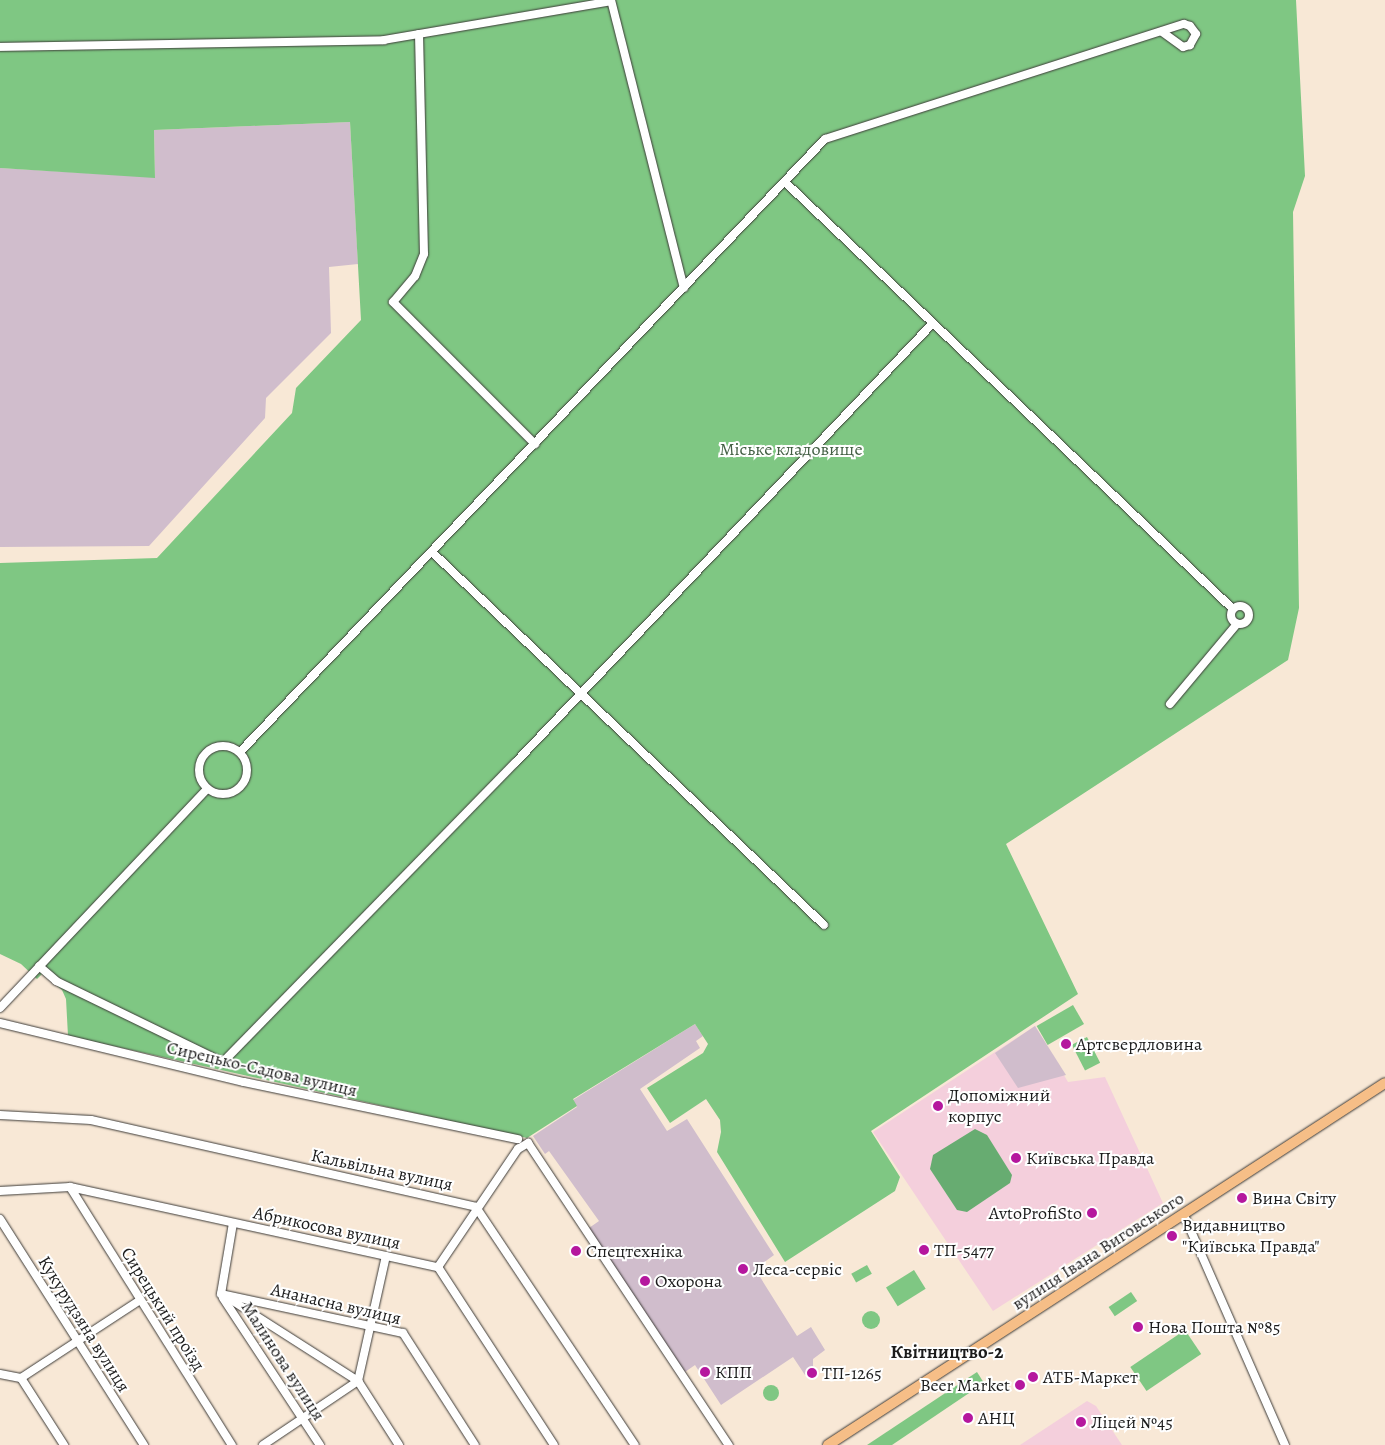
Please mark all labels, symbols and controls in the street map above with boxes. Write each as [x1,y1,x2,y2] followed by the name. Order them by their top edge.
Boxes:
[719,438,863,460] park label: Міське кладовище
[1076,1033,1202,1055] place label: Артсвердловина
[165,1037,359,1101] street label: Сирецько-Садова вулиця
[1060,1038,1072,1050] marker: Артсвердловина
[948,1085,1050,1128] place label: Допоміжний корпус
[932,1100,944,1112] marker: Допоміжний корпус
[309,1144,455,1196] street label: Кальвільна вулиця
[1026,1147,1154,1169] place label: Київська Правда
[1010,1152,1022,1164] marker: Київська Правда
[1008,1187,1188,1315] street label: вулиця Івана Виговського
[1252,1187,1336,1209] place label: Вина Світу
[1236,1192,1248,1204] marker: Вина Світу
[251,1202,403,1254] street label: Абрикосова вулиця
[989,1202,1082,1224] place label: AvtoProfiSto
[1086,1207,1098,1219] marker: AvtoProfiSto
[1182,1215,1320,1258] place label: Видавництво "Київська Правда"
[1166,1230,1178,1242] marker: Видавництво "Київська Правда"
[934,1239,994,1261] place label: ТП-5477
[586,1240,683,1262] place label: Спецтехніка
[116,1243,210,1375] street label: Сирецький проїзд
[918,1244,930,1256] marker: ТП-5477
[570,1245,582,1257] marker: Спецтехніка
[33,1252,135,1396] street label: Кукурудзяна вулиця
[753,1258,842,1280] place label: Леса-сервіс
[737,1263,749,1275] marker: Леса-сервіс
[655,1270,722,1292] place label: Охорона
[639,1275,651,1287] marker: Охорона
[269,1279,403,1329] street label: Ананасна вулиця
[236,1297,330,1425] street label: Малинова вулиця
[1148,1316,1280,1338] place label: Нова Пошта №85
[1132,1321,1144,1333] marker: Нова Пошта №85
[890,1342,1004,1364] district label: Квітництво-2
[715,1361,752,1383] place label: КПП
[822,1362,882,1384] place label: ТП-1265
[699,1366,711,1378] marker: КПП
[1043,1366,1138,1388] place label: АТБ-Маркет
[806,1367,818,1379] marker: ТП-1265
[1027,1371,1039,1383] marker: АТБ-Маркет
[920,1374,1010,1396] place label: Beer Market
[1014,1379,1026,1391] marker: Beer Market
[978,1407,1015,1429] place label: АНЦ
[1091,1411,1173,1433] place label: Ліцей №45
[962,1412,974,1424] marker: АНЦ
[1075,1416,1087,1428] marker: Ліцей №45

